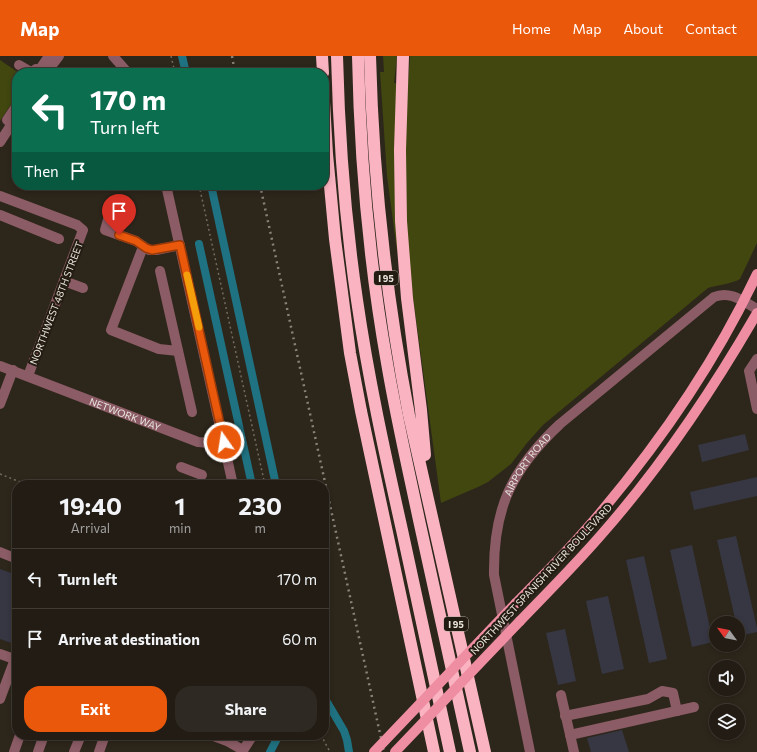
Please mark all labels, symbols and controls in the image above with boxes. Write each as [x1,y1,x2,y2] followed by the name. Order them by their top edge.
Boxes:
[20,17,59,40] text: Map
[512,20,551,37] text: Home
[573,20,601,37] text: Map
[623,20,663,37] text: About
[685,20,737,37] text: Contact
[90,82,166,116] text: 170 m
[24,84,76,136] icon: left
[90,116,159,138] text: Turn left
[67,160,89,182] icon: arrive
[24,162,59,180] text: Then
[102,194,136,235] pin
[108,200,130,222] icon: arrive
[27,239,85,366] street label: NORTHWEST 48TH STREET
[374,271,398,285] road number: I 95
[88,395,163,433] street label: NETWORK WAY
[203,421,245,463] position arrow
[501,431,553,498] street label: AIRPORT ROAD
[59,491,122,520] text: 19:40
[175,491,185,520] text: 1
[238,491,282,520] text: 230
[468,501,614,657] street label: NORTHWEST SPANISH RIVER BOULEVARD
[71,520,110,536] text: Arrival
[169,520,191,536] text: min
[254,520,266,536] text: m
[24,568,46,590] icon: left
[58,570,117,588] text: Turn left
[277,570,317,588] text: 170 m
[709,616,745,652] north arrow
[709,616,745,740] map controls
[444,617,468,631] road number: I 95
[24,628,46,650] icon: arrive
[58,630,200,648] text: Arrive at destination
[282,630,317,648] text: 60 m
[709,660,745,696] button: sound
[24,686,167,732] button: Exit
[175,686,317,732] button: Share
[709,704,745,740] button: layers

